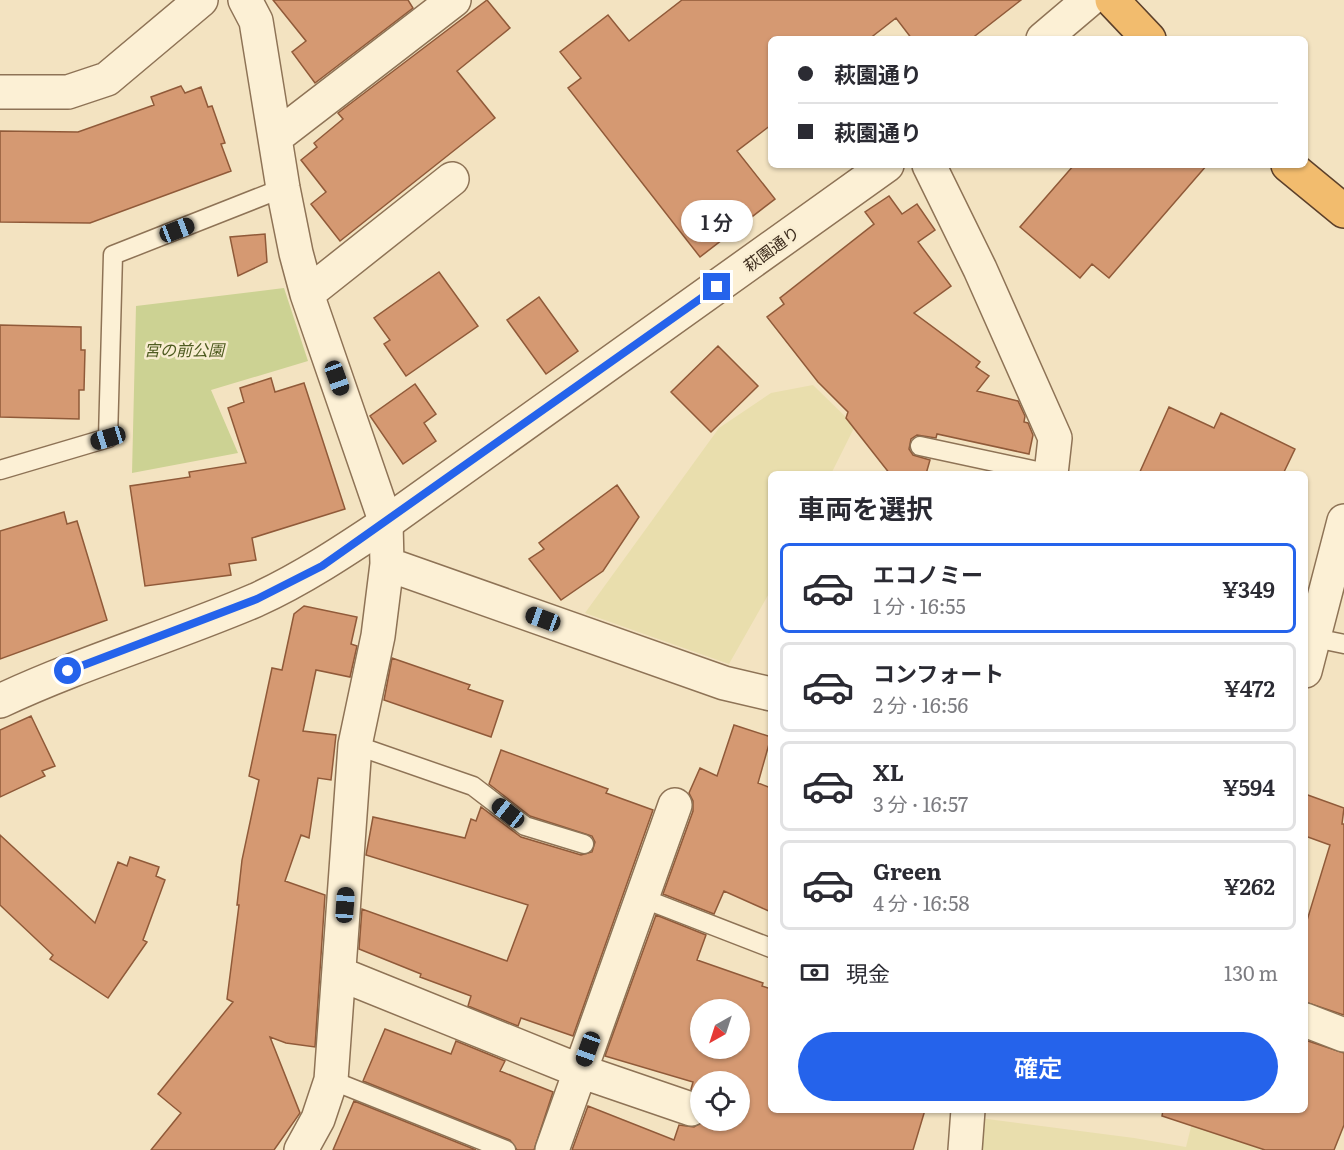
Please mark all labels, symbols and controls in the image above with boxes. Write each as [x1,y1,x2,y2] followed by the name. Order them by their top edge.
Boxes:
[834,57,922,90] text: 萩園通り
[834,115,922,148] text: 萩園通り
[681,200,753,242] callout: 1 分
[701,206,733,236] text: 1 分
[157,215,197,245] car
[738,219,804,277] street label: 萩園通り
[703,273,730,300] route end
[144,337,226,361] park label: 宮の前公園
[322,358,352,398] car
[88,424,128,452] car
[798,487,933,527] text: 車両を選択
[873,557,983,590] text: エコノミー
[801,561,855,615] icon: car
[1222,572,1275,605] text: ¥349
[873,590,966,620] text: 1 分 · 16:55
[523,604,563,634] car
[873,656,1004,689] text: コンフォート
[54,657,81,684] route start
[801,660,855,714] icon: car
[1224,671,1275,704] text: ¥472
[873,689,968,719] text: 2 分 · 16:56
[873,755,904,788] text: XL
[801,759,855,813] icon: car
[1223,770,1275,803] text: ¥594
[873,788,968,818] text: 3 分 · 16:57
[488,795,528,831] car
[873,854,942,887] text: Green
[801,858,855,912] icon: car
[1223,869,1275,902] text: ¥262
[335,886,355,924] car
[873,887,969,917] text: 4 分 · 16:58
[798,956,831,989] icon: cash
[846,956,890,989] text: 現金
[1224,957,1278,987] text: 130 m
[690,999,750,1059] north arrow
[690,999,750,1131] map controls
[573,1029,603,1069] car
[798,1032,1278,1101] button: 確定
[690,1071,750,1131] button: locate

